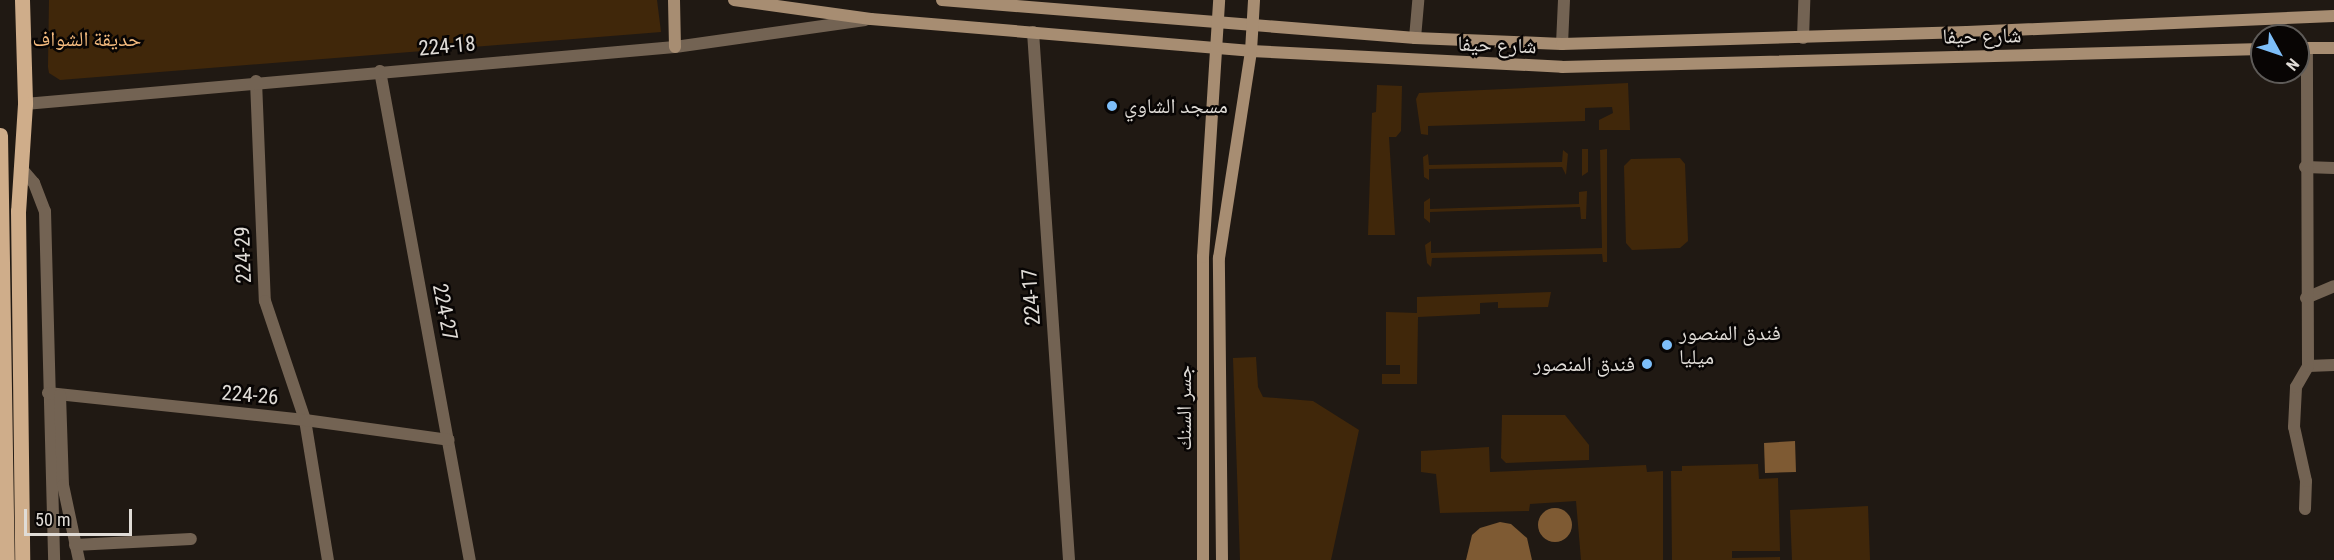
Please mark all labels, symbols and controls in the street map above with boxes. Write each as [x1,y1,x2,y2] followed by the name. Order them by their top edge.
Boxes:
[1942,23,2022,49] street label: شارع حيفا
[2250,24,2310,84] north arrow
[33,26,141,52] park label: حديقة الشواف
[417,31,477,61] street label: 224-18
[1457,31,1537,59] street label: شارع حيفا
[2282,55,2303,74] text: N
[1124,93,1228,119] place label: مسجد الشاوي
[1105,99,1119,113] marker: مسجد الشاوي
[229,226,257,284] street label: 224-29
[1016,268,1046,326] street label: 224-17
[427,282,463,342] street label: 224-27
[1679,320,1781,370] place label: فندق المنصور ميليا
[1660,338,1674,352] marker: فندق المنصور ميليا
[1533,351,1635,377] place label: فندق المنصور
[1640,357,1654,371] marker: فندق المنصور
[1171,365,1197,451] street label: جسر السنك
[220,380,280,410] street label: 224-26
[27,497,135,535] scale bar
[35,509,70,530] text: 50 m

